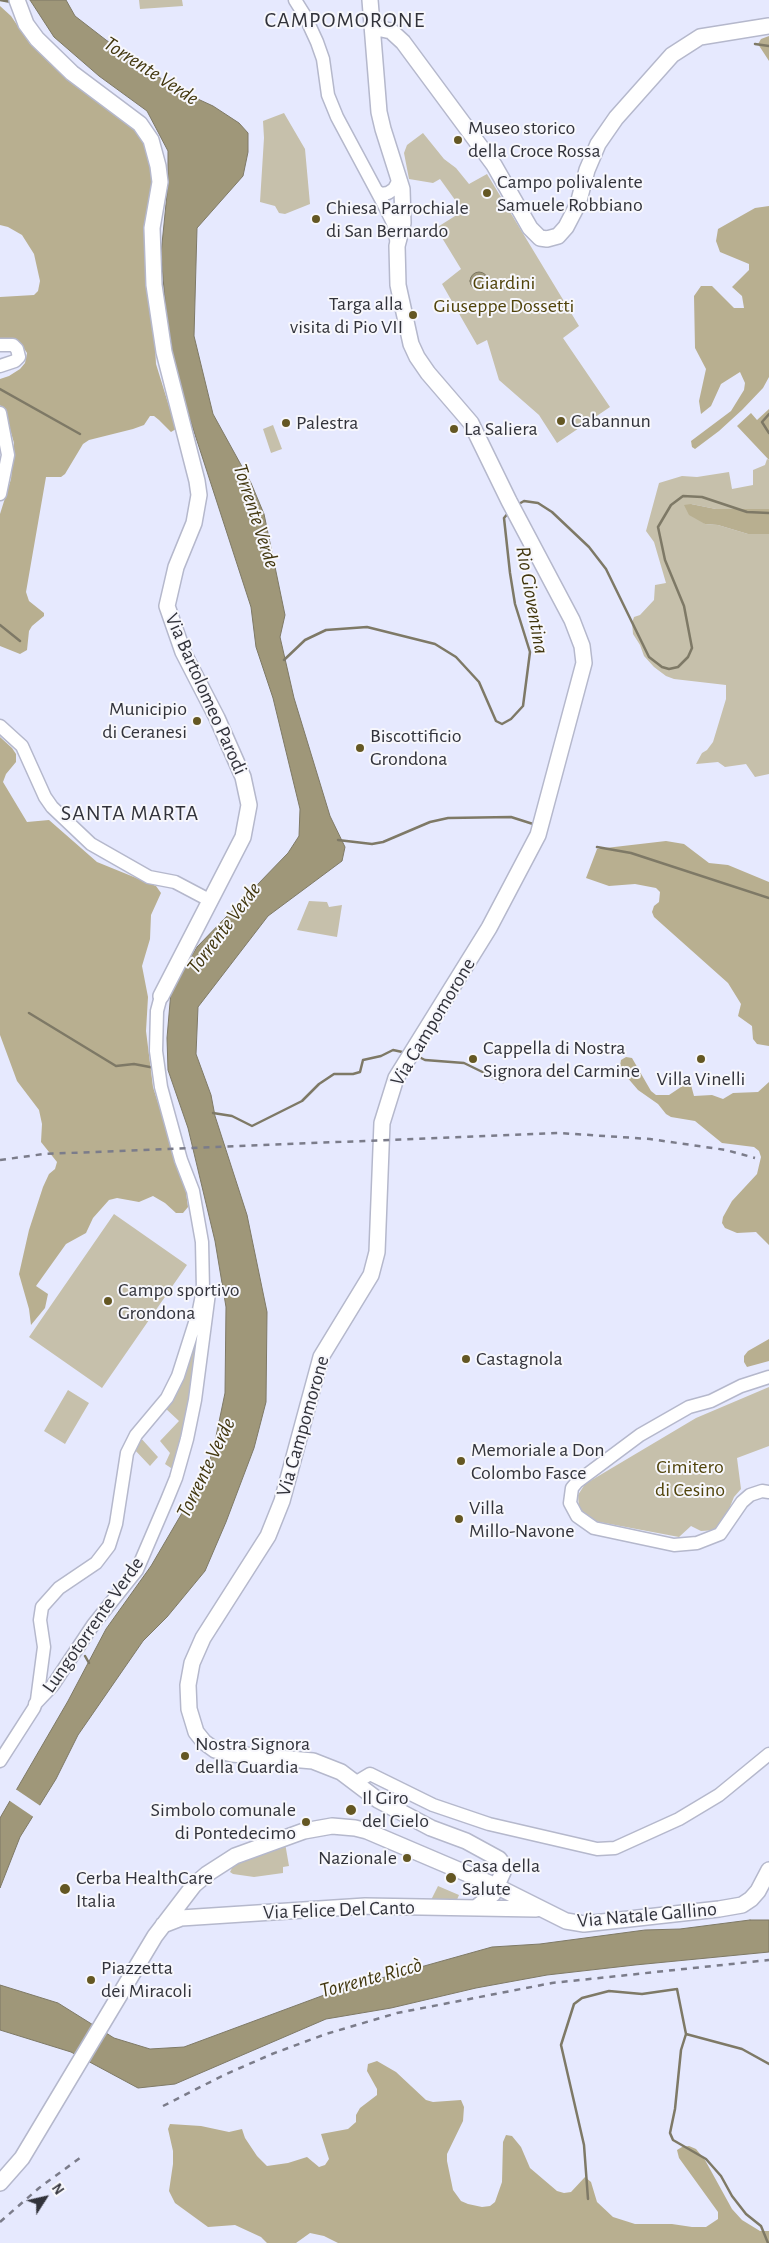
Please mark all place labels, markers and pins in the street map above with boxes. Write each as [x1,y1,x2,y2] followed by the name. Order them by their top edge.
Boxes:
[468,116,601,163] place label: Museo storico della Croce Rossa
[452,134,464,146] marker: Museo storico della Croce Rossa
[497,170,643,217] place label: Campo polivalente Samuele Robbiano
[481,187,493,199] marker: Campo polivalente Samuele Robbiano
[326,196,469,243] place label: Chiesa Parrochiale di San Bernardo
[310,213,322,225] marker: Chiesa Parrochiale di San Bernardo
[290,292,403,339] place label: Targa alla visita di Pio VII
[407,309,419,321] marker: Targa alla visita di Pio VII
[571,409,651,433] place label: Cabannun
[296,411,359,435] place label: Palestra
[555,415,567,427] marker: Cabannun
[280,417,292,429] marker: Palestra
[464,417,538,441] place label: La Saliera
[448,423,460,435] marker: La Saliera
[102,697,187,744] place label: Municipio di Ceranesi
[191,715,203,727] marker: Municipio di Ceranesi
[370,724,462,771] place label: Biscottificio Grondona
[354,742,366,754] marker: Biscottificio Grondona
[483,1036,640,1083] place label: Cappella di Nostra Signora del Carmine
[467,1053,479,1065] marker: Cappella di Nostra Signora del Carmine
[695,1053,707,1065] marker: Villa Vinelli
[657,1067,745,1091] place label: Villa Vinelli
[118,1278,240,1325] place label: Campo sportivo Grondona
[102,1295,114,1307] marker: Campo sportivo Grondona
[476,1347,563,1371] place label: Castagnola
[460,1353,472,1365] marker: Castagnola
[471,1438,605,1485] place label: Memoriale a Don Colombo Fasce
[455,1455,467,1467] marker: Memoriale a Don Colombo Fasce
[469,1496,574,1543] place label: Villa Millo-Navone
[453,1513,465,1525] marker: Villa Millo-Navone
[195,1732,310,1779] place label: Nostra Signora della Guardia
[179,1750,191,1762] marker: Nostra Signora della Guardia
[362,1786,429,1833] place label: Il Giro del Cielo
[151,1798,296,1845] place label: Simbolo comunale di Pontedecimo
[344,1803,358,1817] marker: Il Giro del Cielo
[300,1816,312,1828] marker: Simbolo comunale di Pontedecimo
[318,1846,397,1870] place label: Nazionale
[401,1852,413,1864] marker: Nazionale
[462,1854,540,1901] place label: Casa della Salute
[76,1866,213,1913] place label: Cerba HealthCare Italia
[444,1871,458,1885] marker: Casa della Salute
[58,1882,72,1896] marker: Cerba HealthCare Italia
[101,1956,192,2003] place label: Piazzetta dei Miracoli
[85,1974,97,1986] marker: Piazzetta dei Miracoli

